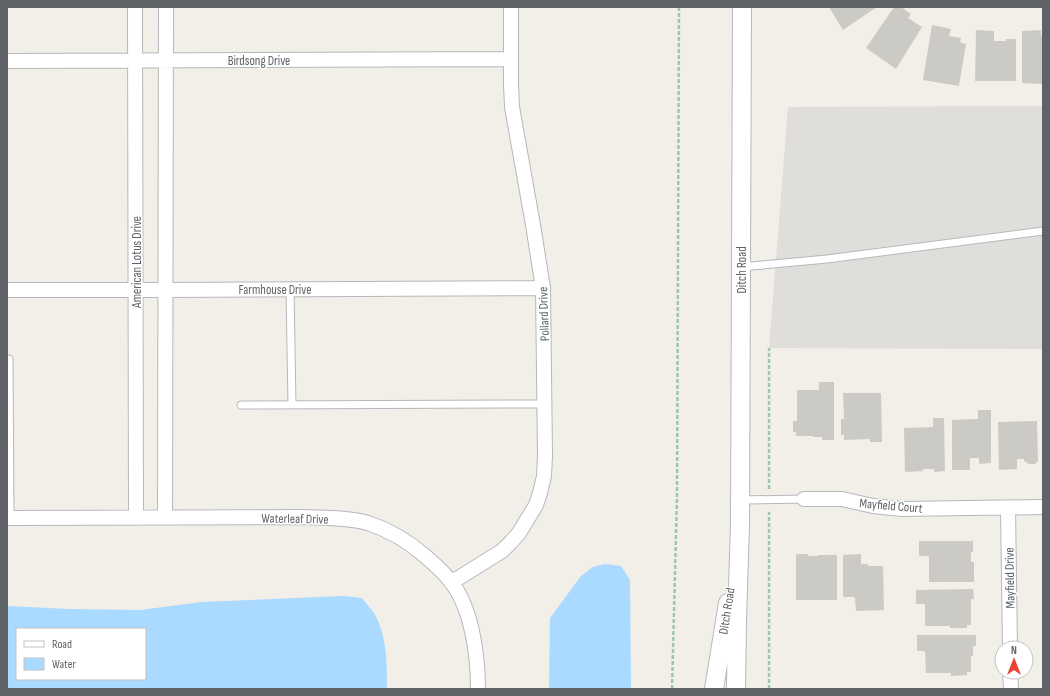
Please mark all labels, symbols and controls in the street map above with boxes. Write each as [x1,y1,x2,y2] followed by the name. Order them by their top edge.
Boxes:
[228,53,290,69] street label: Birdsong Drive
[129,216,145,309] street label: American Lotus Drive
[734,246,750,294] street label: Ditch Road
[239,282,311,298] street label: Farmhouse Drive
[535,286,553,341] street label: Pollard Drive
[859,495,923,517] street label: Mayfield Court
[261,510,329,528] street label: Waterleaf Drive
[1001,547,1019,609] street label: Mayfield Drive
[715,587,739,636] street label: Ditch Road
[16,628,146,680] legend
[52,637,72,652] text: Road
[994,640,1034,680] north arrow
[1011,644,1017,657] text: N
[52,657,76,672] text: Water

